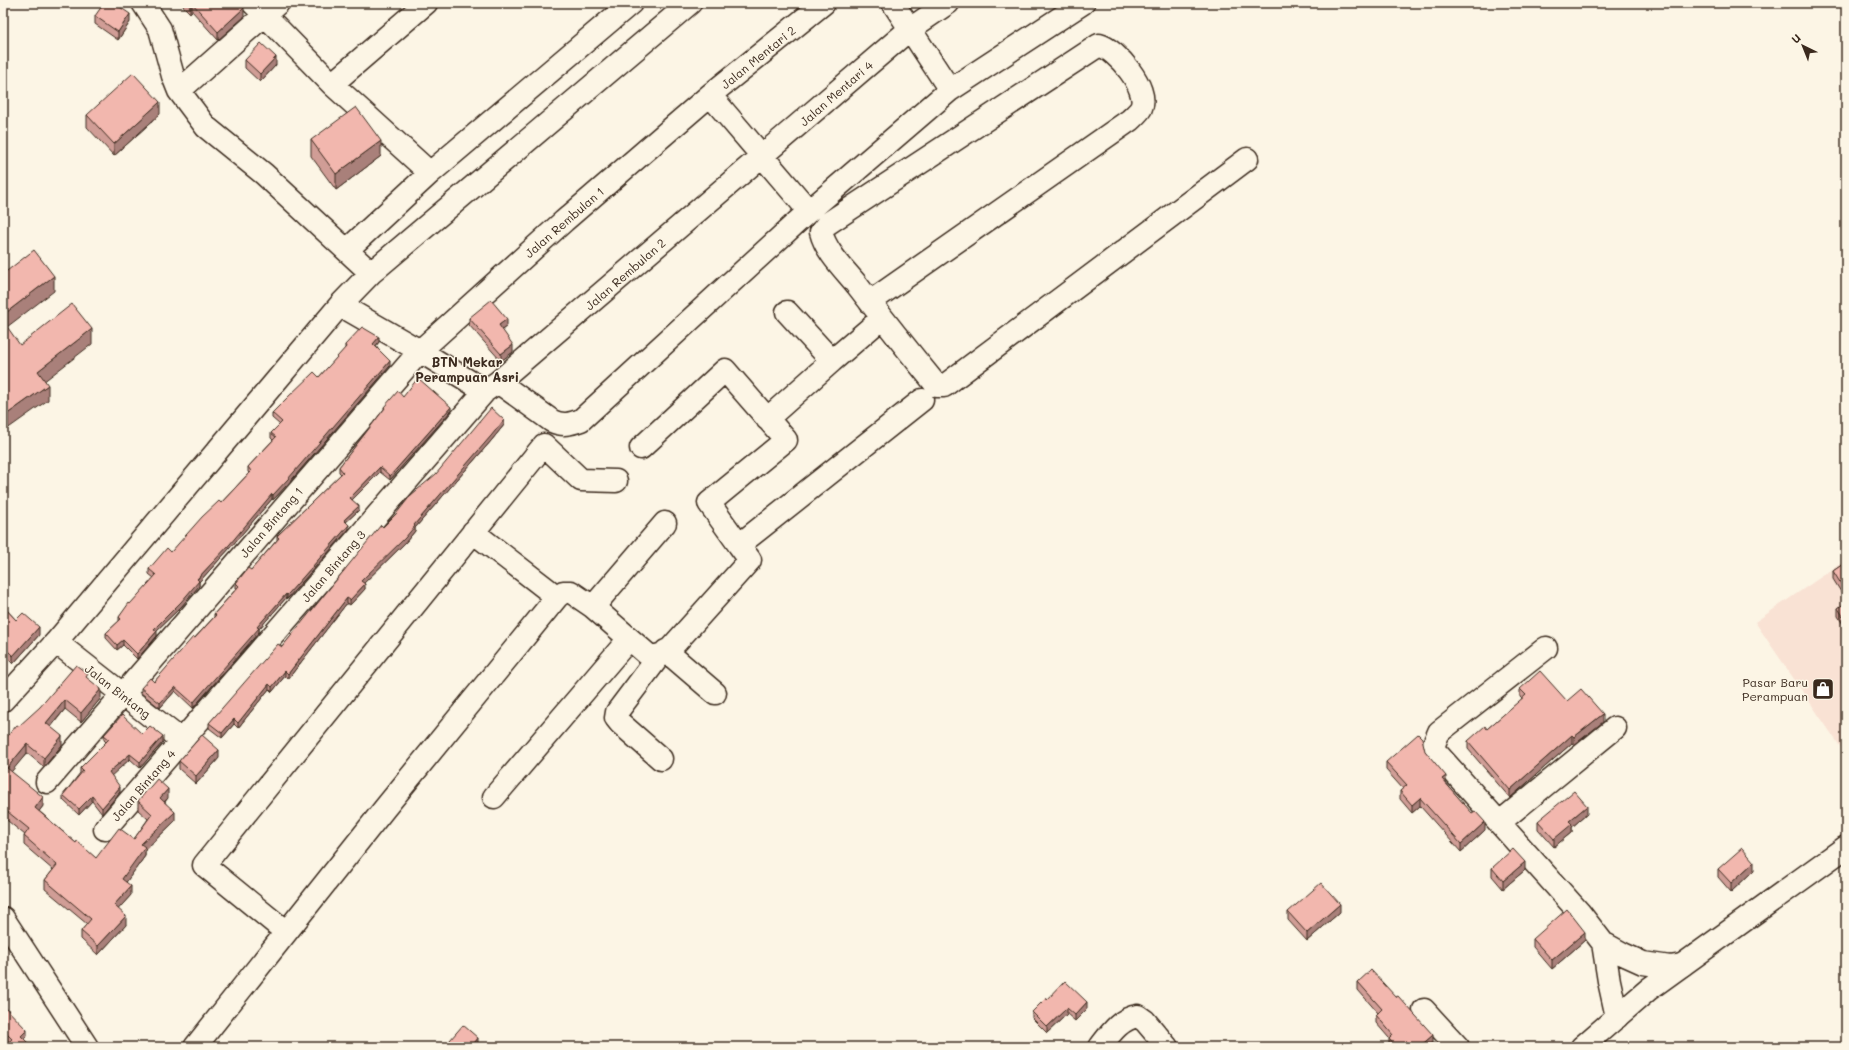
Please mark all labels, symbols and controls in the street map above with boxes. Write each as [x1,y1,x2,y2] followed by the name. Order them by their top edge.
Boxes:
[717,22,799,92] street label: Jalan Mentari 2
[1783,26,1823,66] north arrow
[1788,30,1804,46] text: U
[796,57,876,129] street label: Jalan Mentari 4
[521,183,607,261] street label: Jalan Rembulan 1
[581,235,669,313] street label: Jalan Rembulan 2
[415,353,519,385] district label: BTN Mekar Perampuan Asri
[236,483,306,561] street label: Jalan Bintang 1
[297,527,369,605] street label: Jalan Bintang 3
[82,660,154,722] street label: Jalan Bintang
[1742,674,1808,704] place label: Pasar Baru Perampuan
[1810,676,1836,702] shop icon: Pasar Baru Perampuan
[107,746,179,824] street label: Jalan Bintang 4

